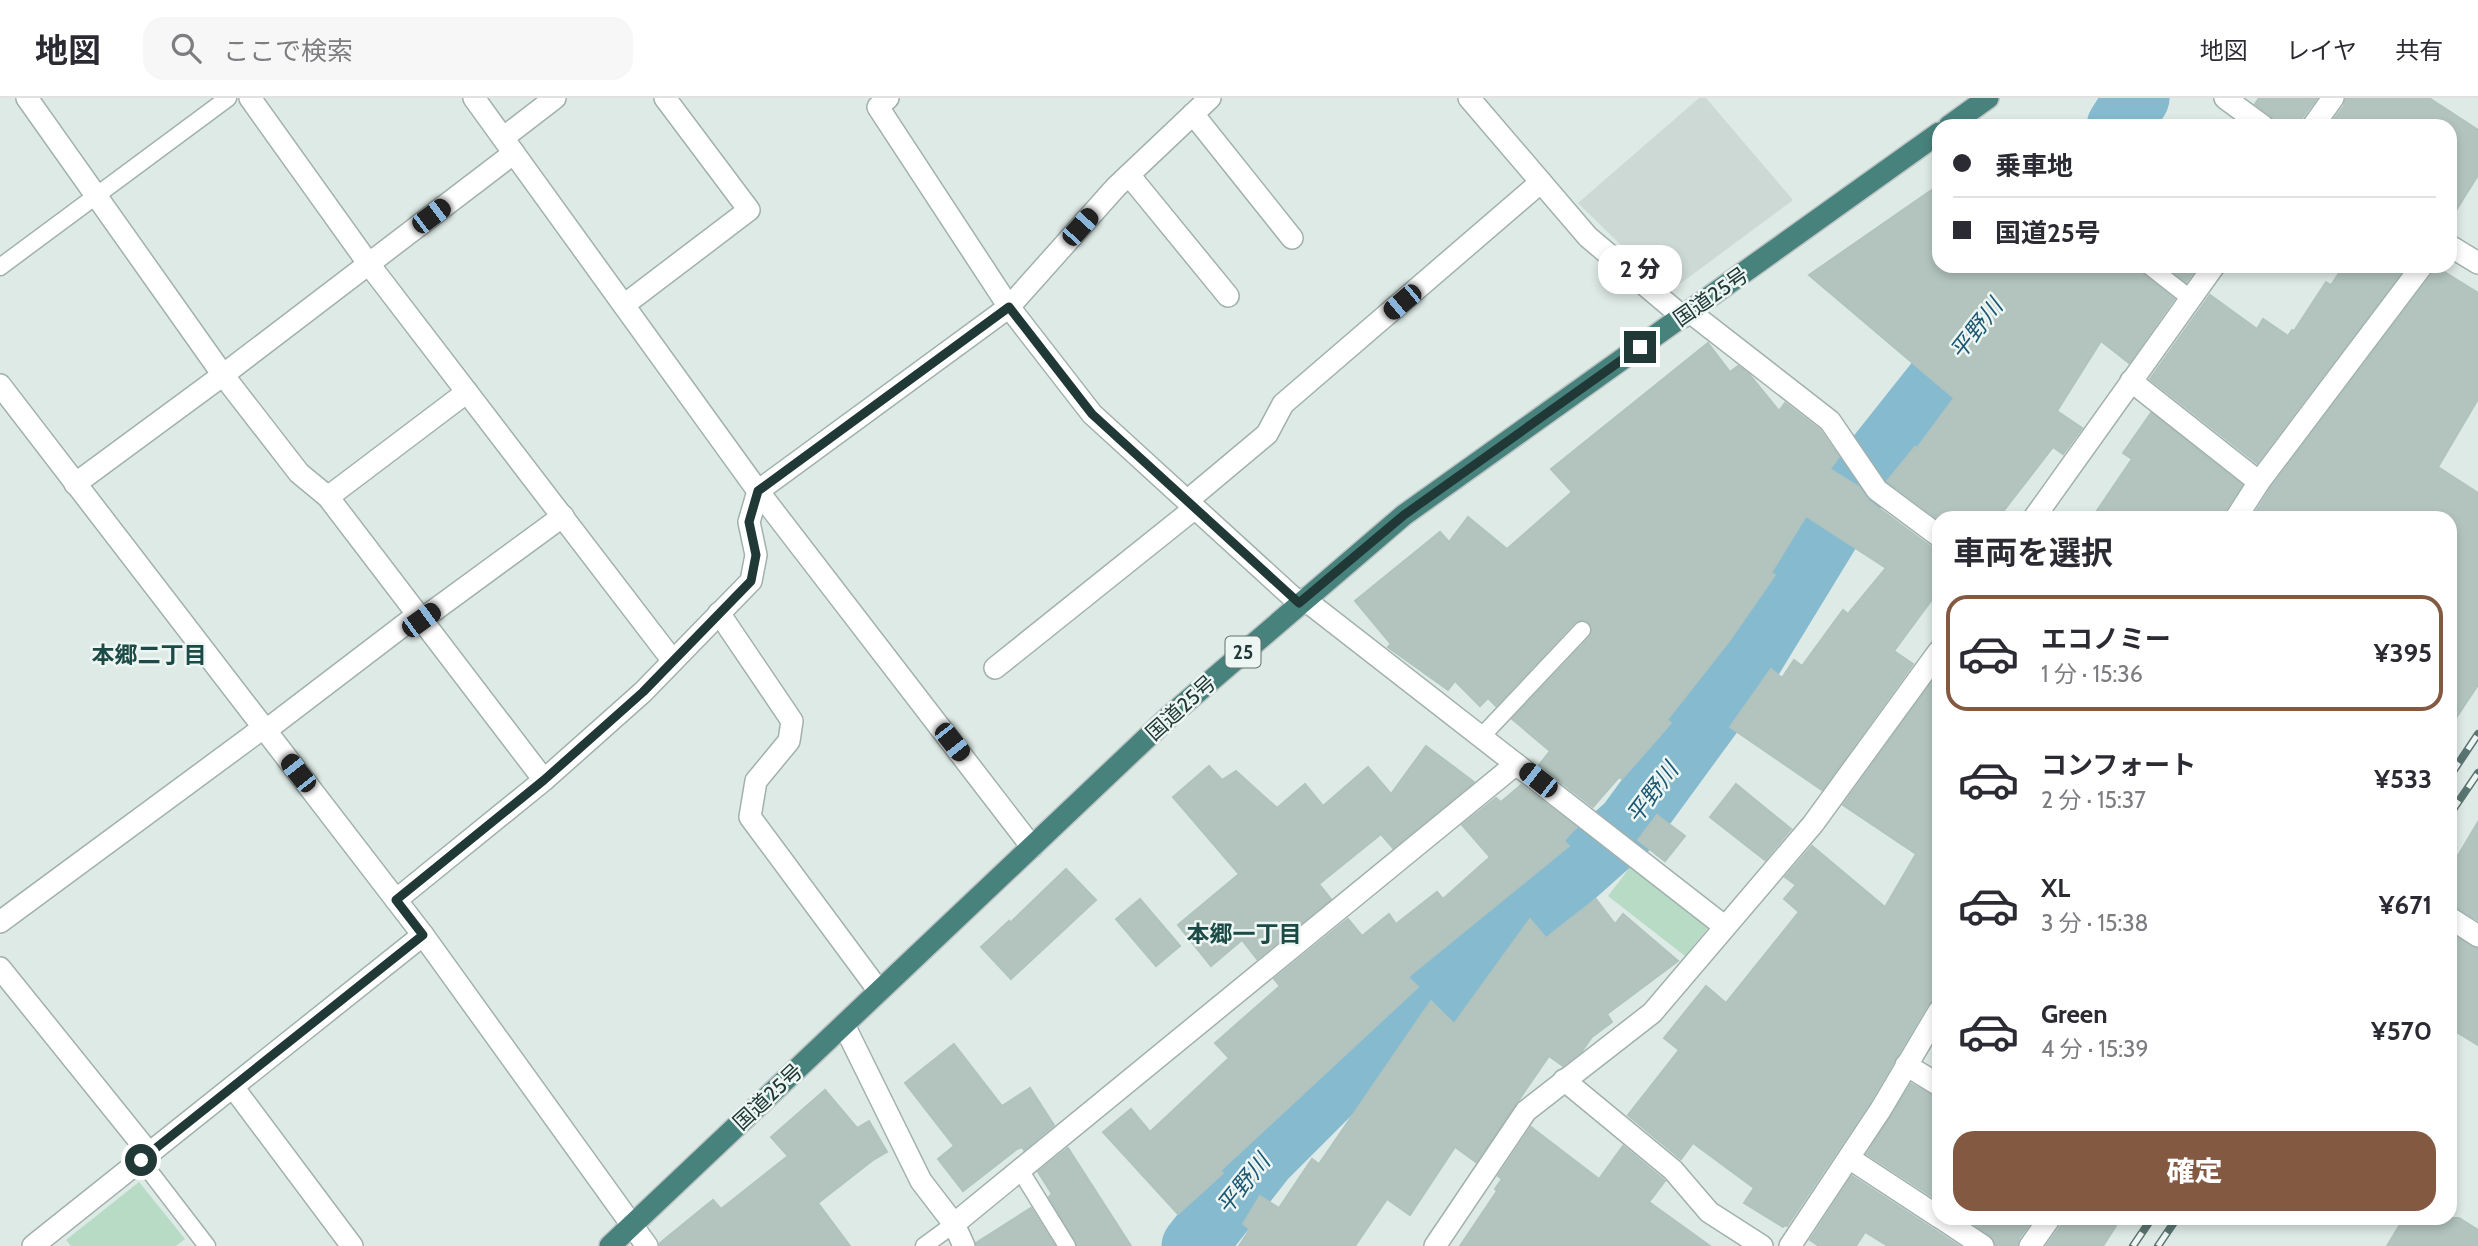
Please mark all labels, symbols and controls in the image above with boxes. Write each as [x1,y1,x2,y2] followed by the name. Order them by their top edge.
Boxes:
[143,17,633,80] search box
[167,29,205,67] icon: search
[35,30,101,70] text: 地図
[223,35,353,67] text: ここで検索
[2200,36,2248,65] text: 地図
[2286,36,2357,65] text: レイヤ
[2395,36,2443,65] text: 共有
[1995,150,2073,182] text: 乗車地
[408,195,455,237] car
[1059,204,1102,250] car
[1995,217,2101,249] text: 国道25号
[1598,246,1682,294] callout: 2 分
[1620,255,1660,283] text: 2 分
[1669,262,1753,331] street label: 国道25号
[1380,280,1425,324] car
[1944,291,2010,365] water label: 平野川
[1624,331,1656,363] route end
[1953,533,2113,572] text: 車両を選択
[398,599,445,641] car
[1957,622,2020,685] icon: car
[2041,623,2171,655] text: エコノミー
[1226,636,1260,667] road number: 25
[2374,637,2432,669] text: ¥395
[92,641,207,669] district label: 本郷二丁目
[2041,660,2143,688] text: 1 分 · 15:36
[1141,670,1221,745] street label: 国道25号
[931,719,974,765] car
[1957,748,2020,811] icon: car
[2041,749,2196,781] text: コンフォート
[277,750,320,796] car
[1620,755,1686,829] water label: 平野川
[1515,759,1562,801] car
[2374,763,2432,795] text: ¥533
[2041,786,2146,814] text: 2 分 · 15:37
[2041,872,2070,904] text: XL
[1957,874,2020,937] icon: car
[2379,889,2432,921] text: ¥671
[2041,909,2149,937] text: 3 分 · 15:38
[1187,920,1302,948] district label: 本郷一丁目
[2041,998,2108,1030] text: Green
[1957,1000,2020,1063] icon: car
[2371,1015,2432,1047] text: ¥570
[2041,1035,2149,1063] text: 4 分 · 15:39
[728,1058,807,1135] street label: 国道25号
[1953,1131,2436,1211] button: 確定
[125,1144,157,1176] route start
[1210,1146,1277,1220] water label: 平野川

